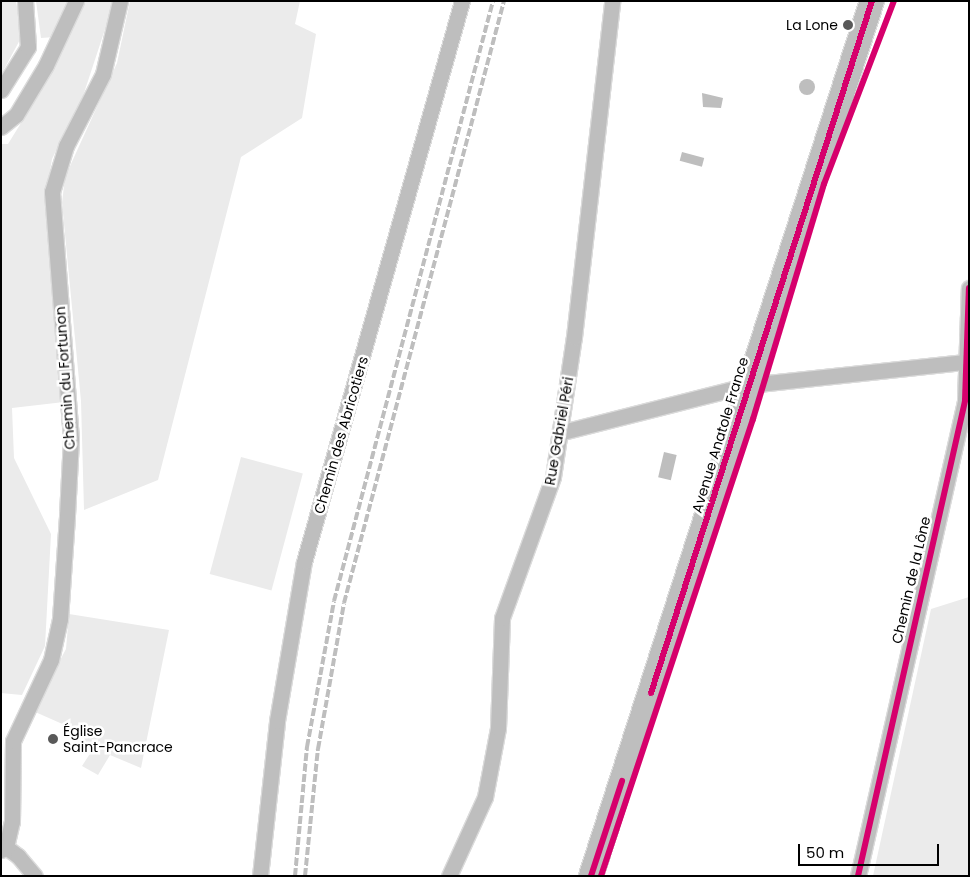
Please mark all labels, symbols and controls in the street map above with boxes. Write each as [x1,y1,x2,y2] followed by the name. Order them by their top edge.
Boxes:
[786,17,838,33] place label: La Lone
[842,19,854,31] marker: La Lone
[52,306,78,450] street label: Chemin du Fortunon
[310,354,372,516] street label: Chemin des Abricotiers
[688,355,752,515] street label: Avenue Anatole France
[541,376,577,486] street label: Rue Gabriel Péri
[888,515,934,645] street label: Chemin de la Lône
[63,723,173,756] place label: Église Saint-Pancrace
[47,733,59,745] marker: Église Saint-Pancrace
[800,834,941,866] scale bar
[806,842,844,863] text: 50 m

